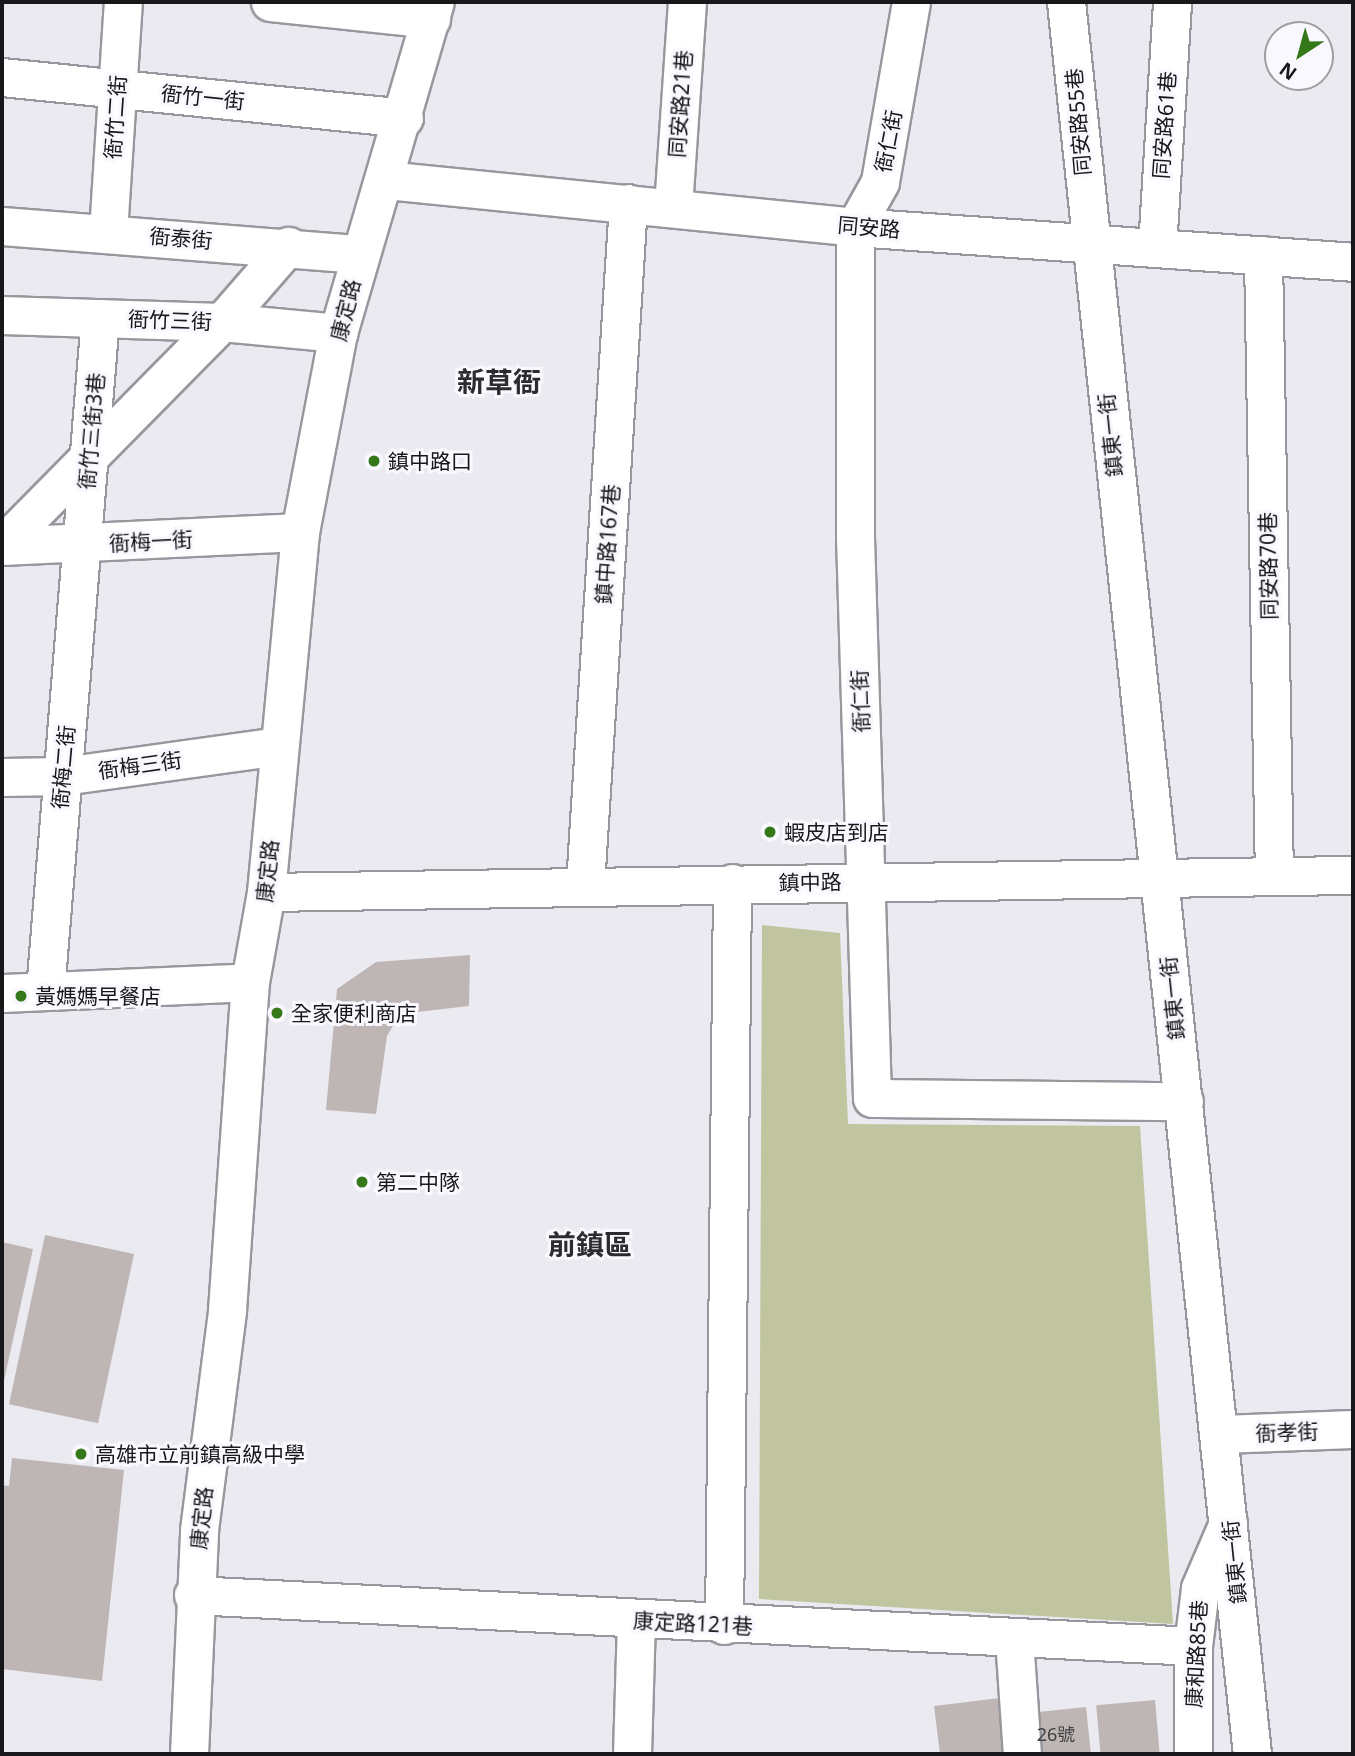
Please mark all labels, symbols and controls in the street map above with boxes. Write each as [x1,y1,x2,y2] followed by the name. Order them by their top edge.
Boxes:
[1264,21,1334,91] north arrow
[664,49,696,159] street label: 同安路21巷
[1274,56,1302,86] text: N
[1061,67,1095,177] street label: 同安路55巷
[1148,70,1180,180] street label: 同安路61巷
[100,74,130,160] street label: 衙竹二街
[160,80,246,114] street label: 衙竹一街
[870,108,906,174] street label: 衙仁街
[837,212,901,242] street label: 同安路
[149,223,213,253] street label: 衙泰街
[325,276,365,344] street label: 康定路
[128,306,212,334] street label: 衙竹三街
[457,364,541,398] district label: 新草衙
[73,372,109,490] street label: 衙竹三街3巷
[1093,392,1127,478] street label: 鎮東一街
[388,448,472,474] place label: 鎮中路口
[366,453,382,469] marker: 鎮中路口
[590,483,624,605] street label: 鎮中路167巷
[1254,512,1282,620] street label: 同安路70巷
[108,526,194,556] street label: 衙梅一街
[846,669,874,733] street label: 衙仁街
[47,724,79,810] street label: 衙梅二街
[97,747,183,783] street label: 衙梅三街
[784,819,889,845] place label: 蝦皮店到店
[762,824,778,840] marker: 蝦皮店到店
[251,838,283,904] street label: 康定路
[778,869,842,895] street label: 鎮中路
[1155,955,1189,1041] street label: 鎮東一街
[35,983,161,1009] place label: 黃媽媽早餐店
[13,988,29,1004] marker: 黃媽媽早餐店
[291,1000,417,1026] place label: 全家便利商店
[269,1005,285,1021] marker: 全家便利商店
[376,1169,460,1195] place label: 第二中隊
[354,1174,370,1190] marker: 第二中隊
[548,1227,632,1261] district label: 前鎮區
[1255,1418,1319,1446] street label: 衙孝街
[95,1441,305,1467] place label: 高雄市立前鎮高級中學
[73,1446,89,1462] marker: 高雄市立前鎮高級中學
[185,1485,217,1551] street label: 康定路
[1217,1519,1251,1605] street label: 鎮東一街
[1181,1599,1211,1709] street label: 康和路85巷
[632,1607,754,1639] street label: 康定路121巷
[1037,1723,1075,1745] house number: 26號

